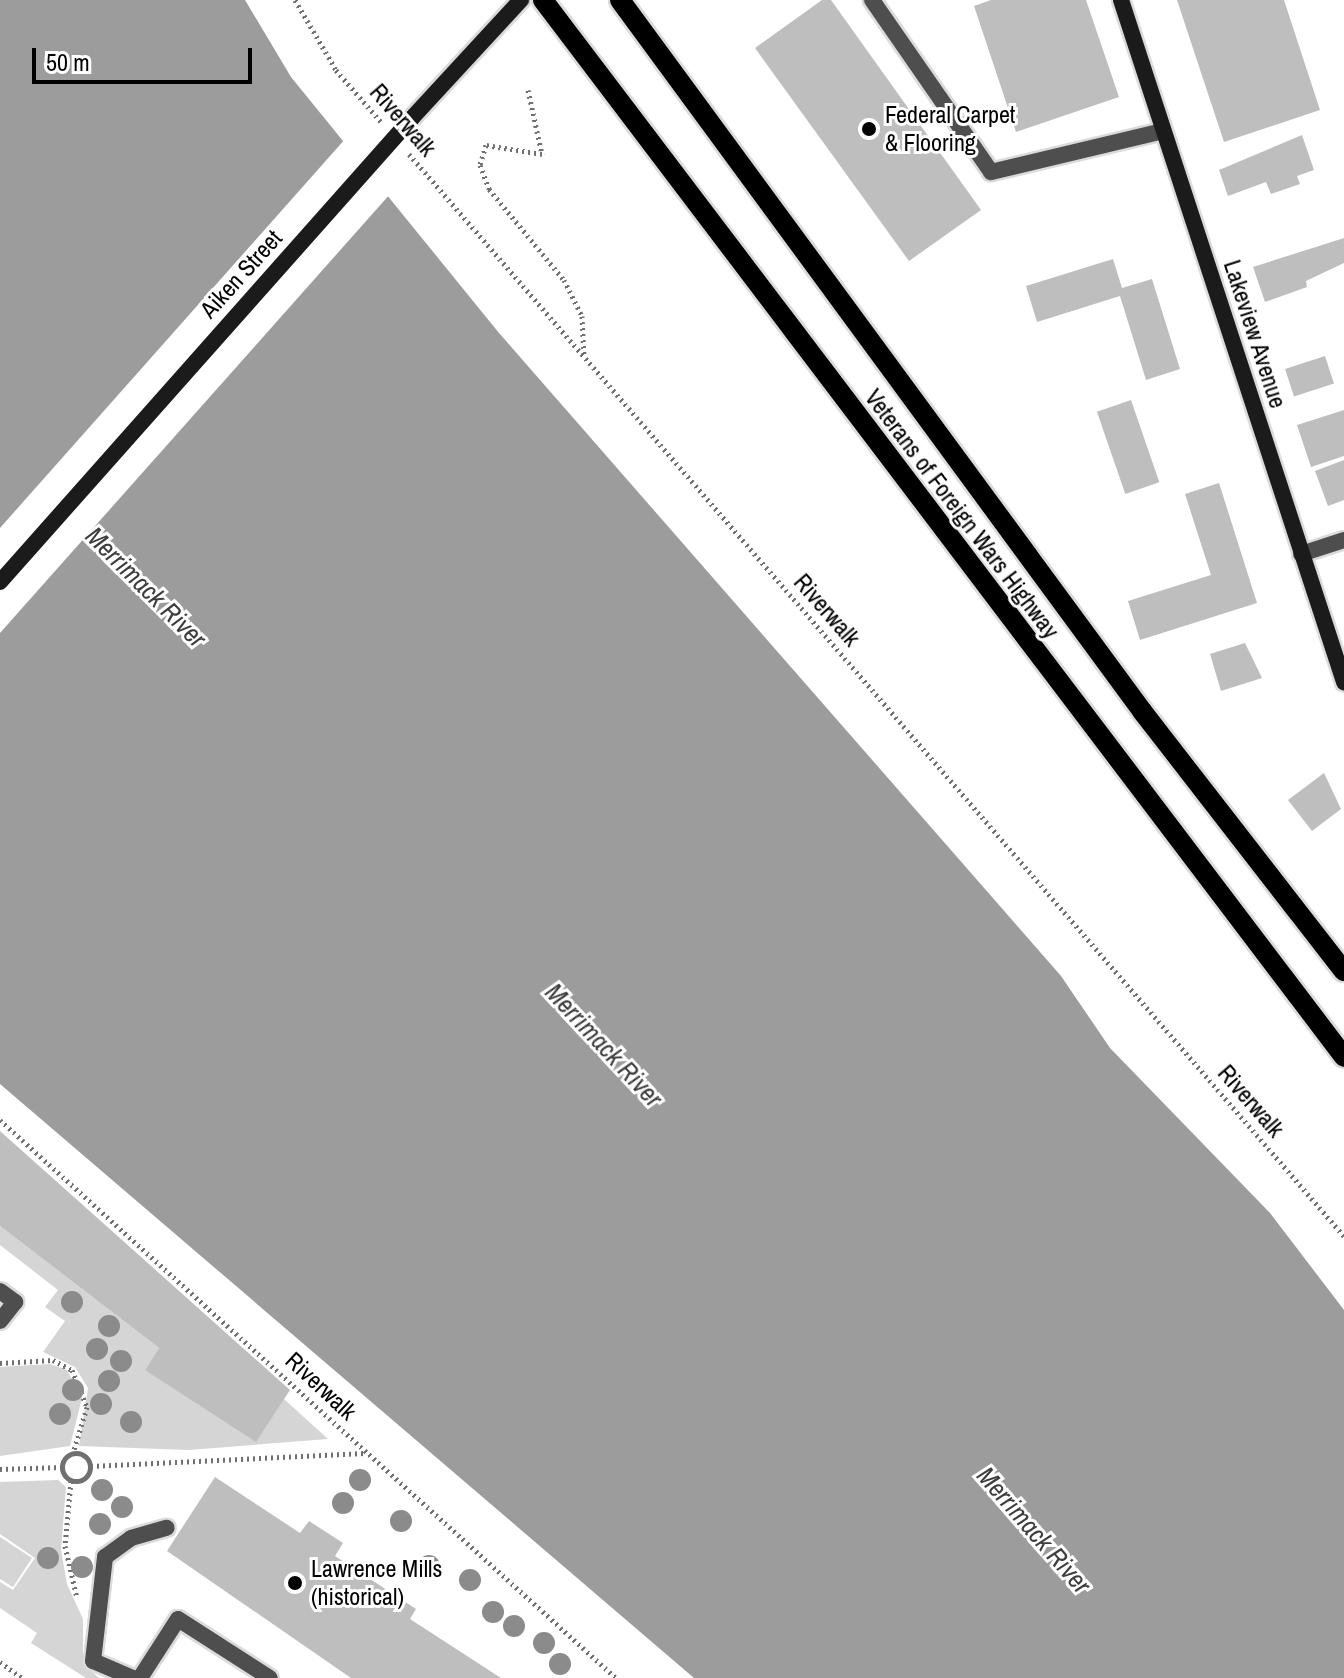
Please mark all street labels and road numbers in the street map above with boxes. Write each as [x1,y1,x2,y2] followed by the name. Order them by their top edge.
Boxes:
[364,78,442,162] street label: Riverwalk
[194,224,288,324] street label: Aiken Street
[1217,256,1293,412] street label: Lakeview Avenue
[859,384,1065,644] street label: Veterans of Foreign Wars Highway
[788,568,866,652] street label: Riverwalk
[1212,1059,1290,1143] street label: Riverwalk
[280,1346,362,1426] street label: Riverwalk

